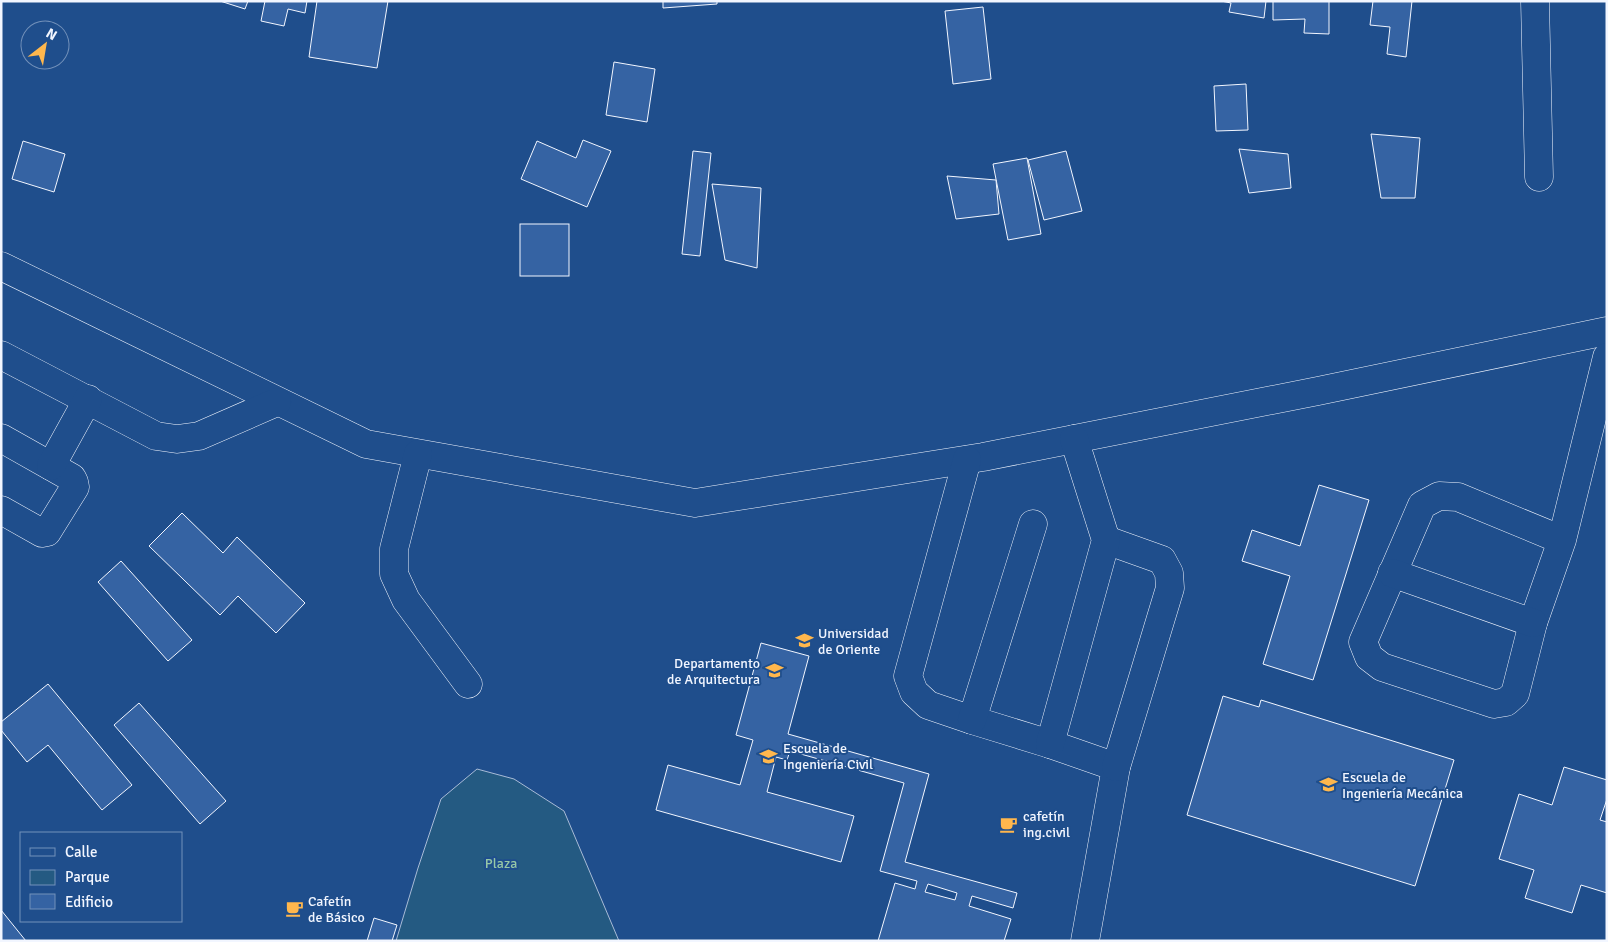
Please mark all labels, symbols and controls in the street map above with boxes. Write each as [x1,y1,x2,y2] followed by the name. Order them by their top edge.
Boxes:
[20,20,70,70] north arrow
[43,24,60,44] text: N
[818,625,889,658] place label: Universidad de Oriente
[794,631,814,651] school or university icon: Universidad de Oriente
[667,655,760,688] place label: Departamento de Arquitectura
[764,661,784,681] school or university icon: Departamento de Arquitectura
[783,740,873,773] place label: Escuela de Ingeniería Civil
[759,746,779,766] school or university icon: Escuela de Ingeniería Civil
[1342,769,1463,802] place label: Escuela de Ingeniería Mecánica
[1318,775,1338,795] school or university icon: Escuela de Ingeniería Mecánica
[1023,808,1070,841] place label: cafetín ing.civil
[999,814,1019,834] cafe icon: cafetín ing.civil
[20,832,182,922] legend
[65,843,98,861] text: Calle
[485,855,517,872] park label: Plaza
[65,868,110,886] text: Parque
[65,893,113,911] text: Edificio
[308,893,365,926] place label: Cafetín de Básico
[284,899,304,919] cafe icon: Cafetín de Básico

